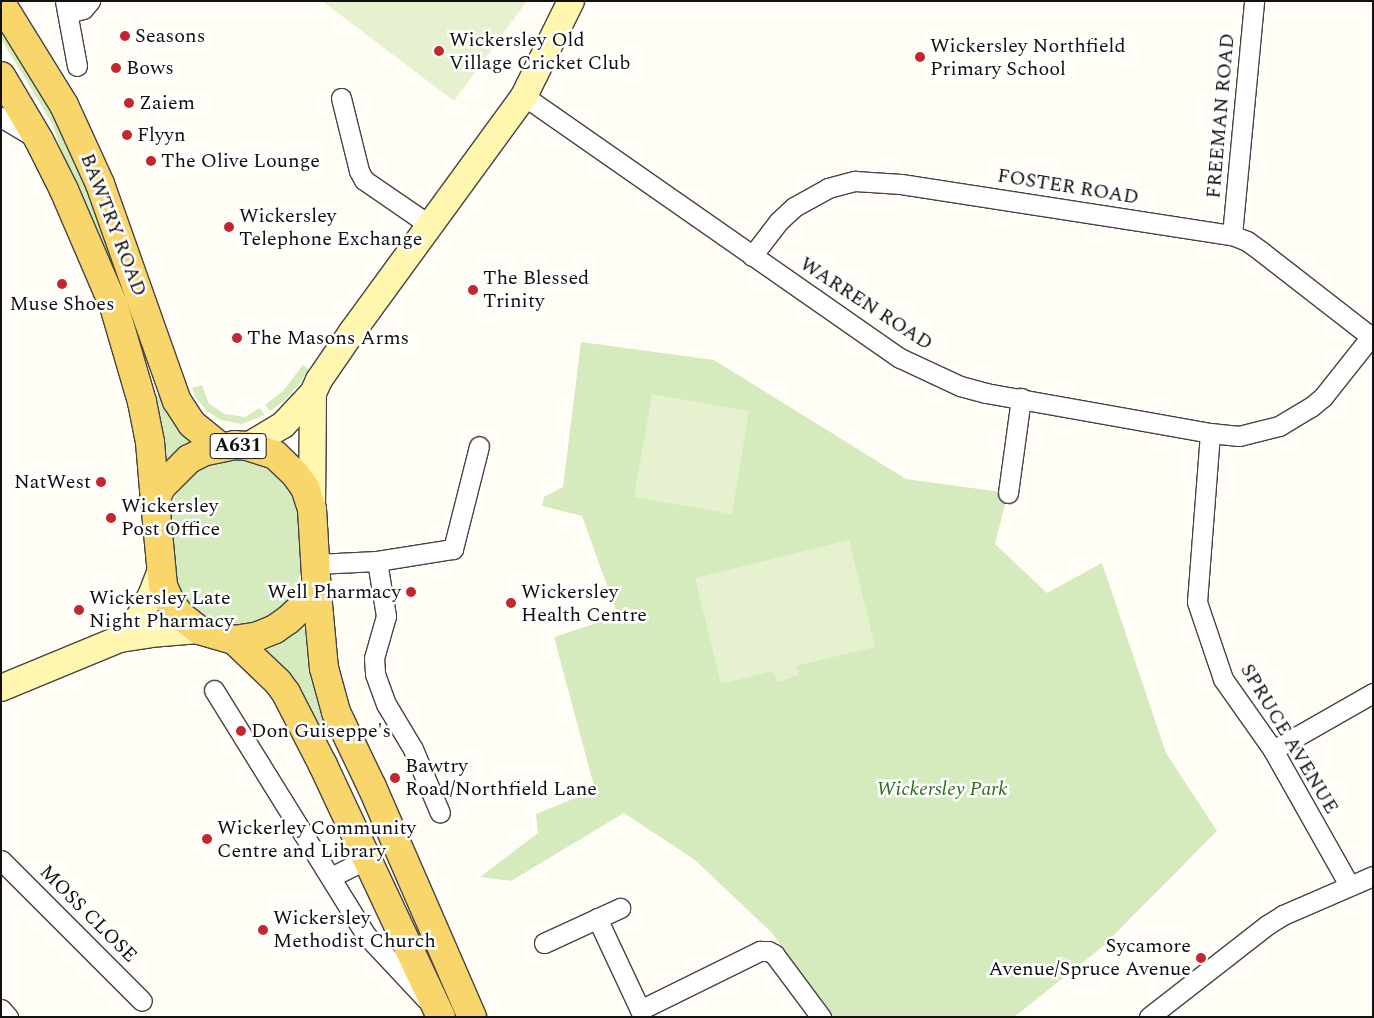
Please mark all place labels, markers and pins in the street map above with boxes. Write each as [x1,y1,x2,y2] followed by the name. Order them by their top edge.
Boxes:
[135,24,205,48] place label: Seasons
[449,28,631,75] place label: Wickersley Old Village Cricket Club
[119,30,131,42] marker: Seasons
[930,34,1126,81] place label: Wickersley Northfield Primary School
[433,45,445,57] marker: Wickersley Old Village Cricket Club
[914,51,926,63] marker: Wickersley Northfield Primary School
[126,56,174,80] place label: Bows
[110,62,122,74] marker: Bows
[139,91,195,115] place label: Zaiem
[123,97,135,109] marker: Zaiem
[137,123,186,147] place label: Flyyn
[121,129,133,141] marker: Flyyn
[161,149,320,173] place label: The Olive Lounge
[145,155,157,167] marker: The Olive Lounge
[239,204,422,251] place label: Wickersley Telephone Exchange
[223,221,235,233] marker: Wickersley Telephone Exchange
[483,266,589,313] place label: The Blessed Trinity
[56,278,68,290] marker: Muse Shoes
[467,284,479,296] marker: The Blessed Trinity
[9,292,115,316] place label: Muse Shoes
[247,326,409,350] place label: The Masons Arms
[231,332,243,344] marker: The Masons Arms
[14,470,91,494] place label: NatWest
[95,476,107,488] marker: NatWest
[121,494,220,541] place label: Wickersley Post Office
[105,512,117,524] marker: Wickersley Post Office
[267,580,401,604] place label: Well Pharmacy
[521,580,647,627] place label: Wickersley Health Centre
[89,586,234,633] place label: Wickersley Late Night Pharmacy
[405,586,417,598] marker: Well Pharmacy
[505,597,517,609] marker: Wickersley Health Centre
[73,604,85,616] marker: Wickersley Late Night Pharmacy
[251,719,391,743] place label: Don Guiseppe's
[235,725,247,737] marker: Don Guiseppe's
[405,754,597,801] place label: Bawtry Road/Northfield Lane
[389,772,401,784] marker: Bawtry Road/Northfield Lane
[217,816,416,863] place label: Wickerley Community Centre and Library
[201,833,213,845] marker: Wickerley Community Centre and Library
[273,906,436,953] place label: Wickersley Methodist Church
[257,924,269,936] marker: Wickersley Methodist Church
[989,934,1191,981] place label: Sycamore Avenue/Spruce Avenue
[1195,952,1207,964] marker: Sycamore Avenue/Spruce Avenue

